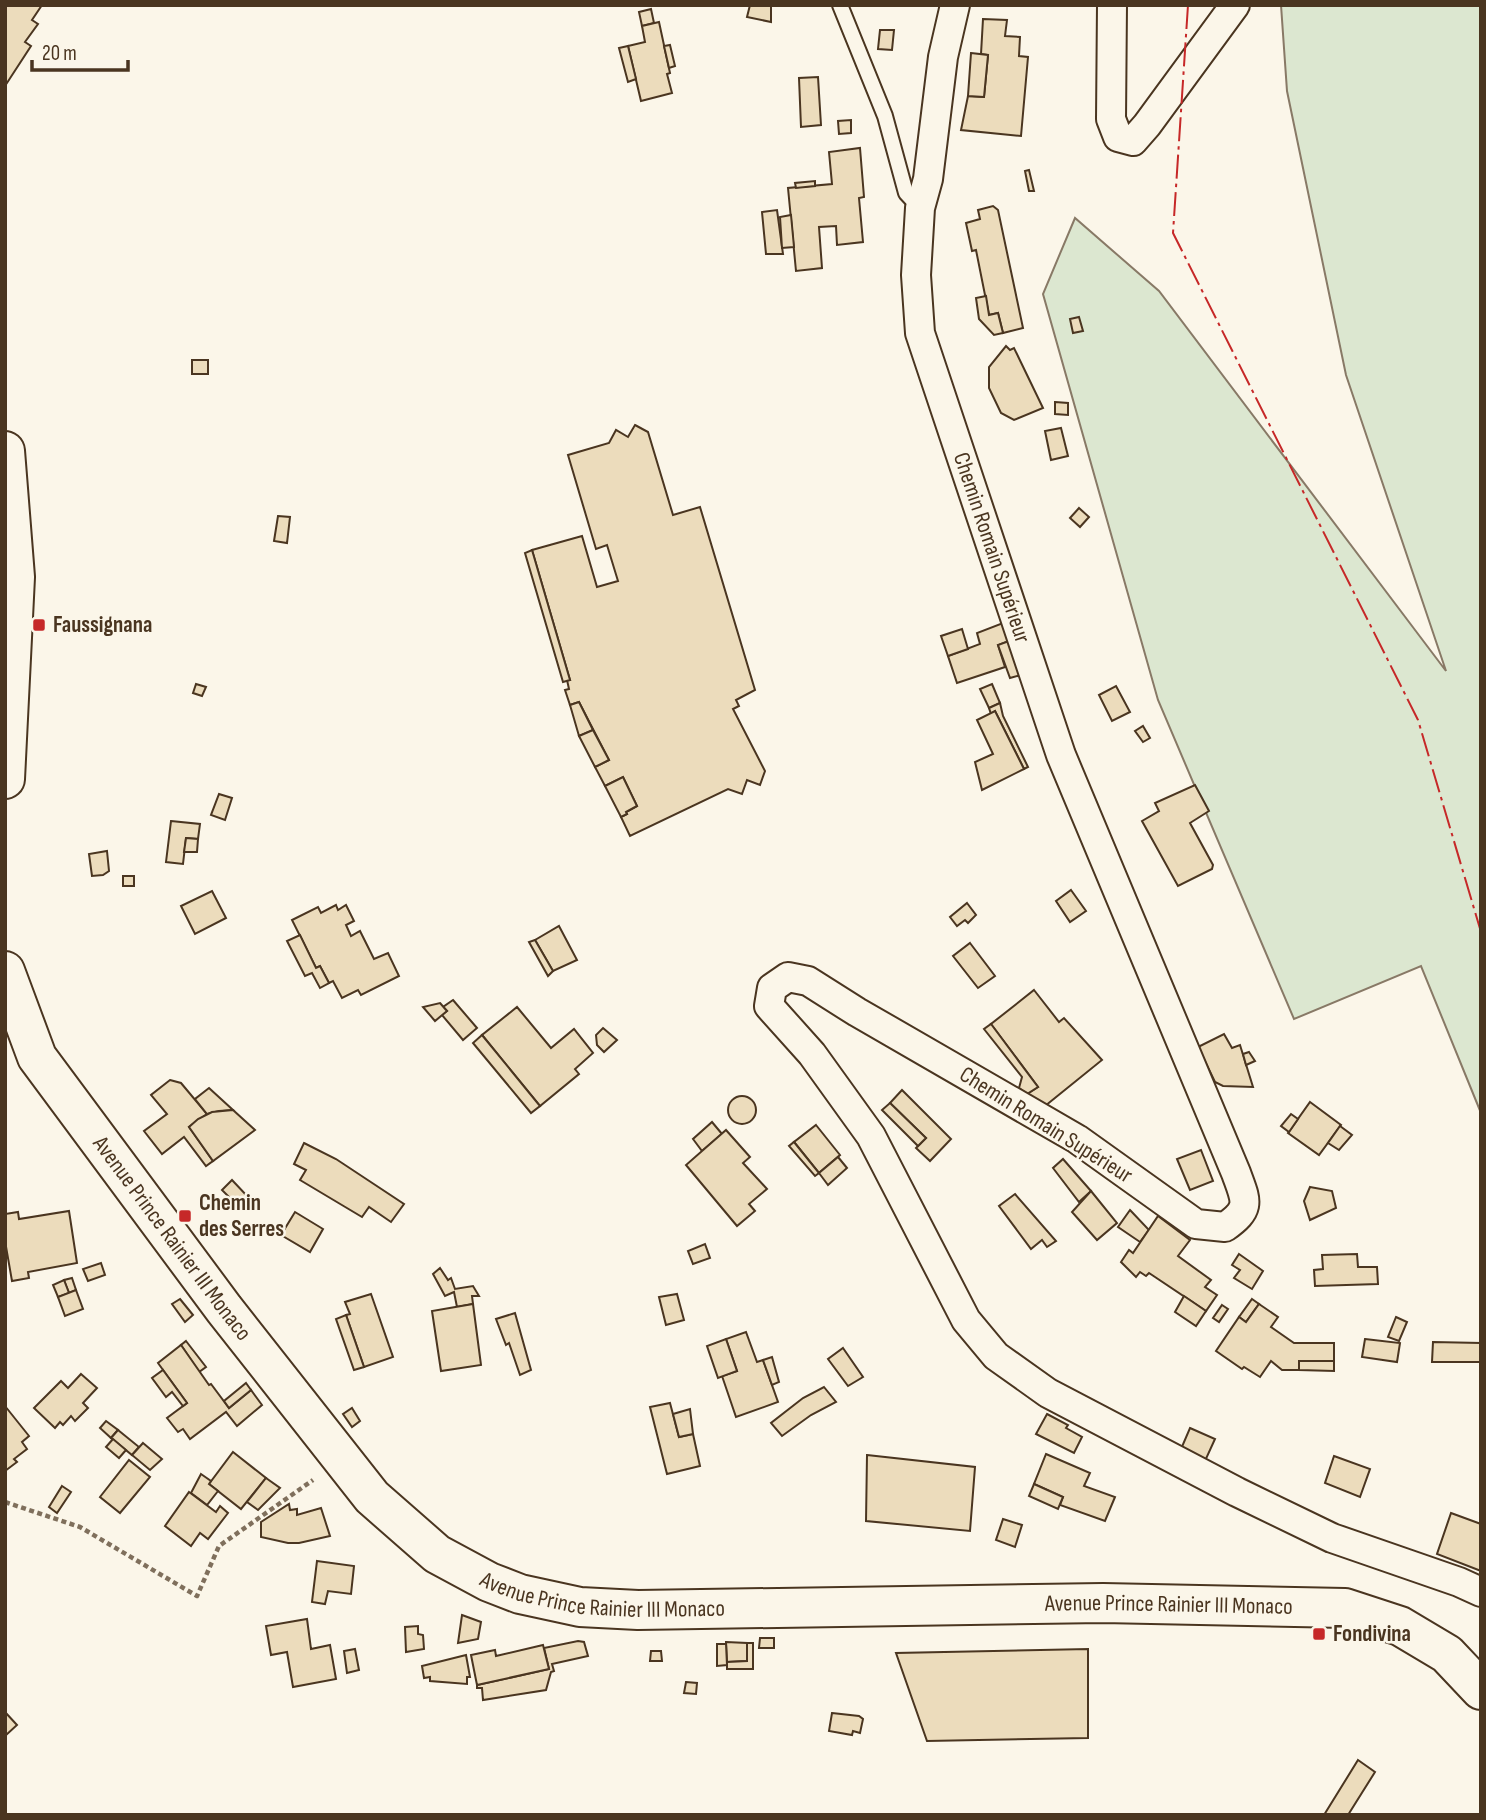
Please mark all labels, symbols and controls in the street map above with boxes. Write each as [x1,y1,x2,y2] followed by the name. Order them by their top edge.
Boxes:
[32,28,128,72] scale bar
[42,41,77,66] text: 20 m
[947,449,1037,647] street label: Chemin Romain Supérieur
[53,611,152,639] place label: Faussignana
[31,617,47,633] marker: Faussignana
[954,1060,1138,1190] street label: Chemin Romain Supérieur
[86,1130,257,1346] street label: Avenue Prince Rainier III Monaco
[199,1189,284,1243] place label: Chemin des Serres
[177,1208,193,1224] marker: Chemin des Serres
[474,1565,725,1624] street label: Avenue Prince Rainier III Monaco
[1044,1589,1293,1621] street label: Avenue Prince Rainier III Monaco
[1333,1620,1411,1648] place label: Fondivina
[1311,1626,1327,1642] marker: Fondivina

